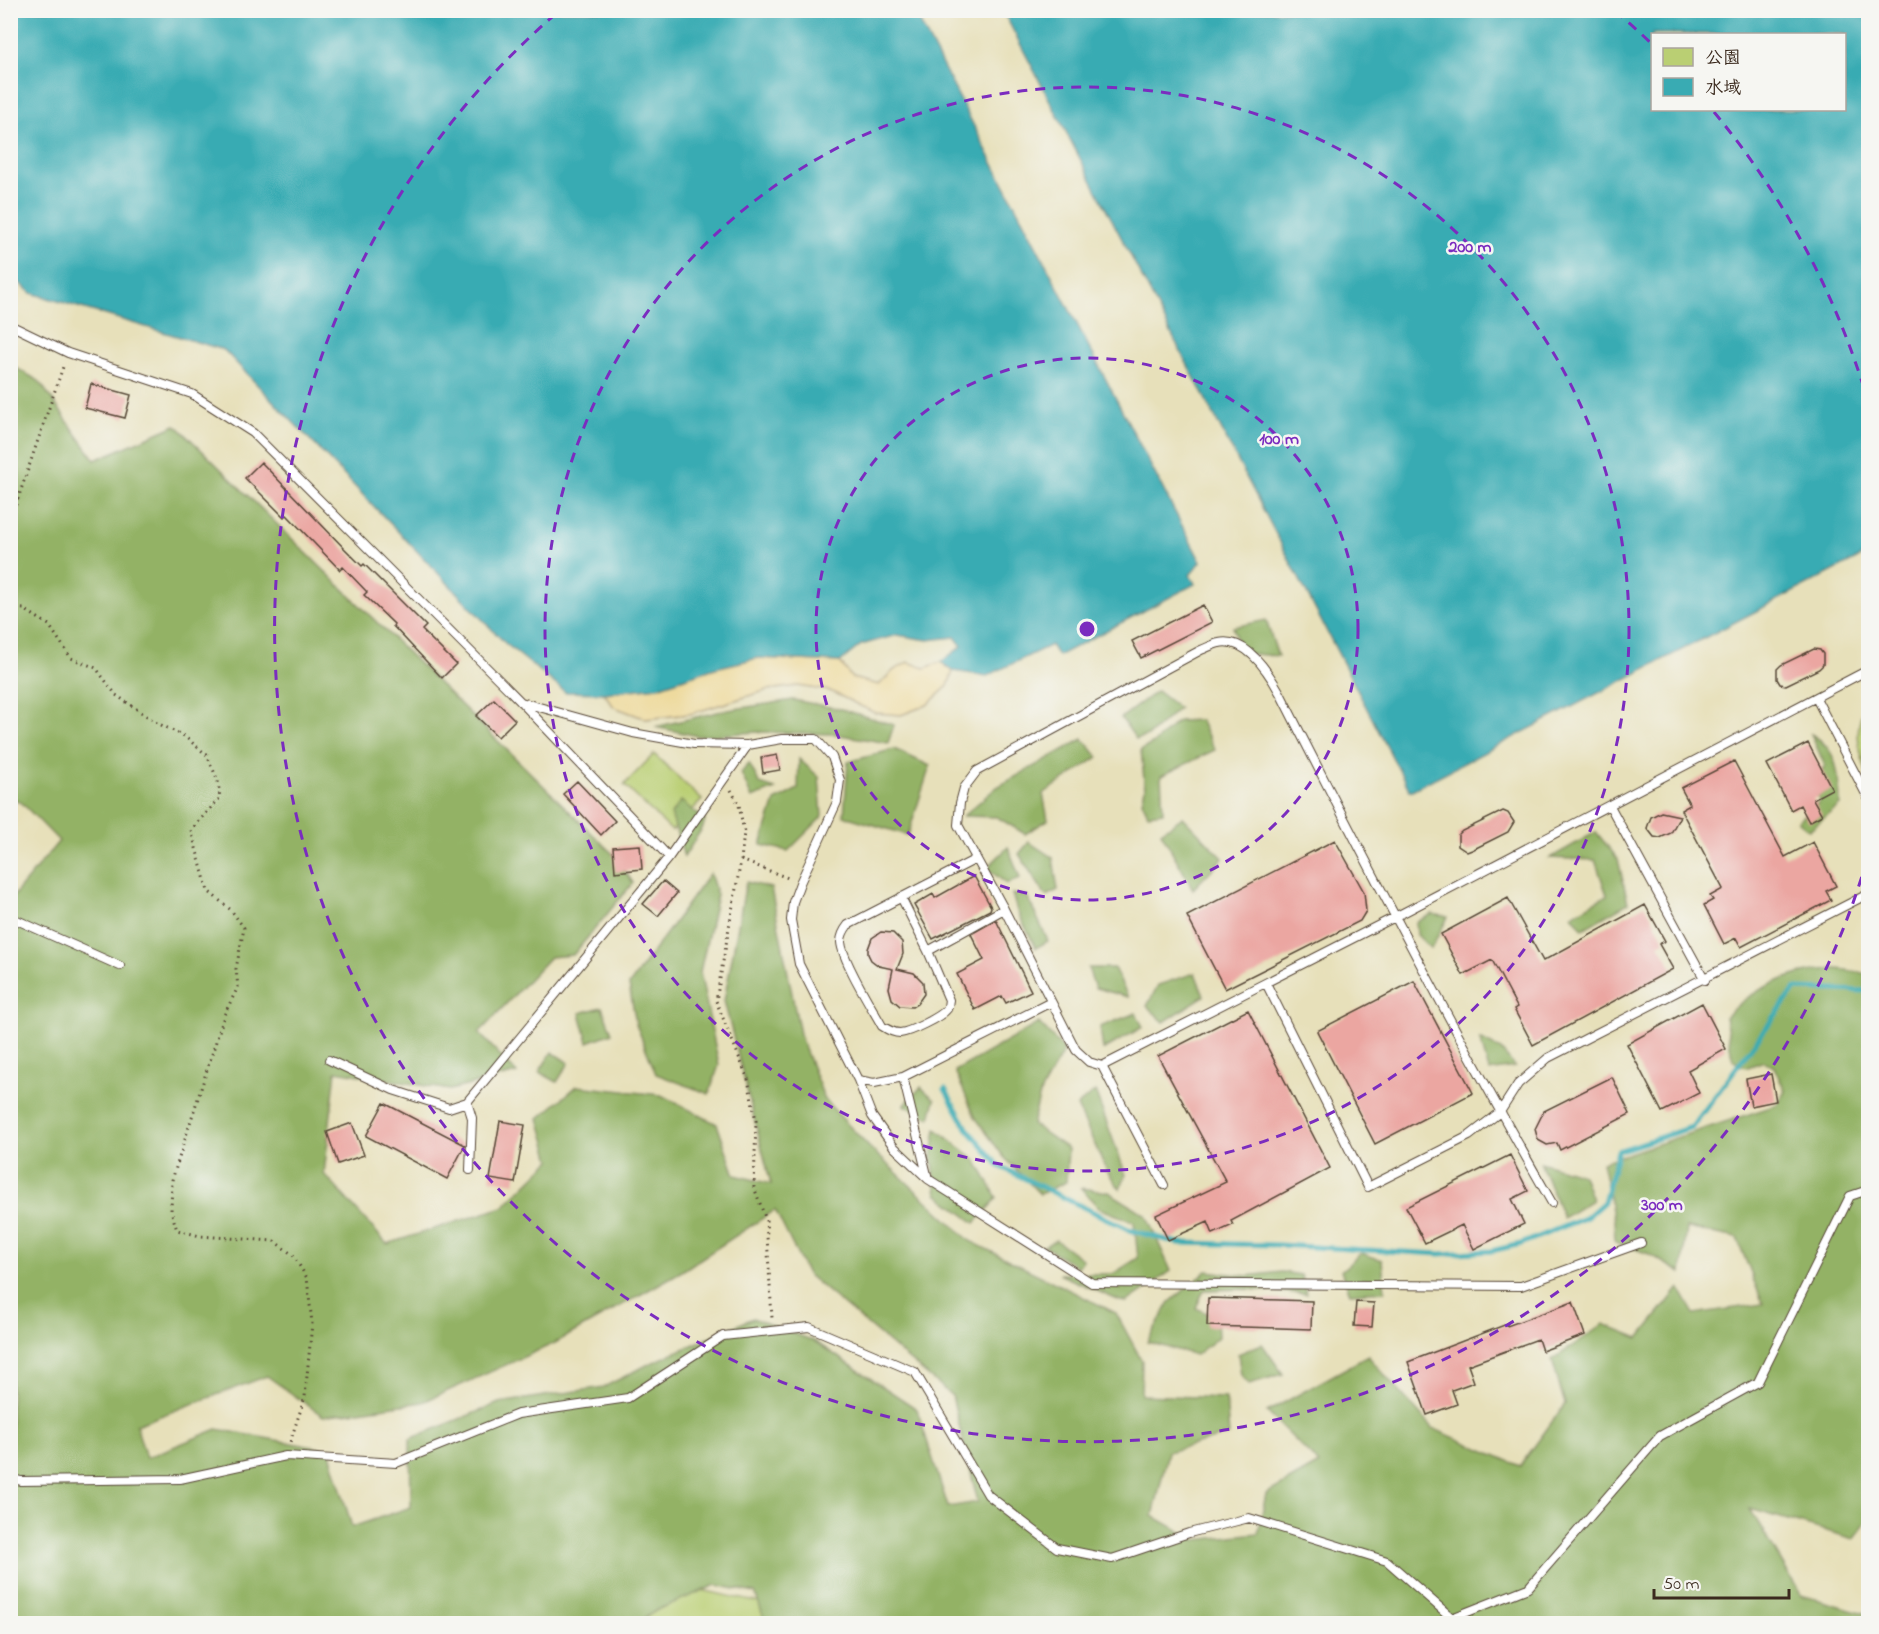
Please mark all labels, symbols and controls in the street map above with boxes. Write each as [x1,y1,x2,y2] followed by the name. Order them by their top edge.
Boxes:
[1651,33,1846,111] legend
[1705,46,1741,72] text: 公園
[1705,76,1741,102] text: 水域
[1448,235,1492,261] text: 200 m
[1259,427,1299,453] text: 100 m
[1077,619,1097,639] centre of rings
[1640,1193,1683,1219] text: 300 m
[1654,1562,1789,1600] scale bar
[1663,1572,1700,1598] text: 50 m

